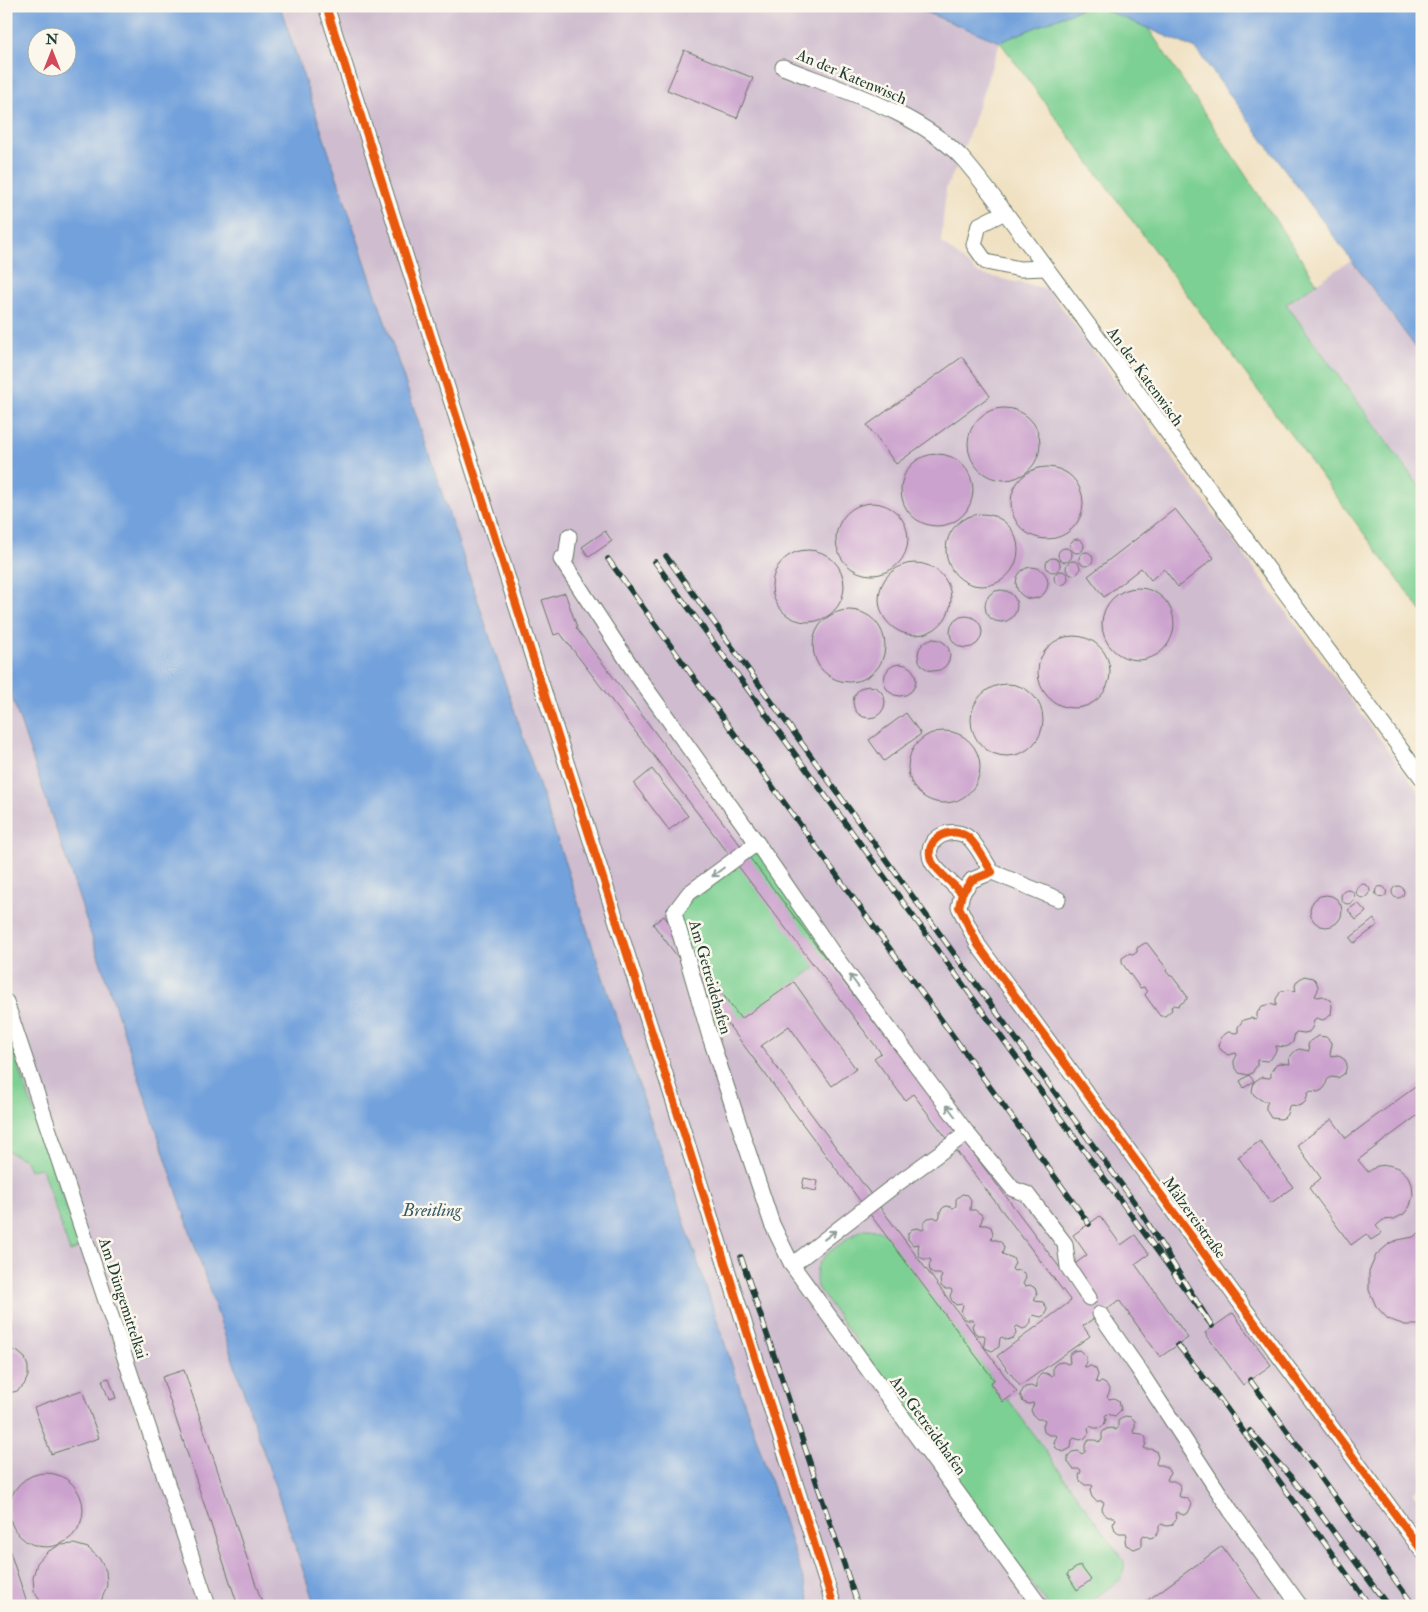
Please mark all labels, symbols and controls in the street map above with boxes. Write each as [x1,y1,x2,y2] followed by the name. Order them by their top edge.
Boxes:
[28,28,78,78] north arrow
[45,31,59,48] text: N
[793,44,910,109] street label: An der Katenwisch
[1102,322,1188,431] street label: An der Katenwisch
[712,866,725,877] one-way arrow
[684,917,736,1037] street label: Am Getreidehafen
[848,975,859,988] one-way arrow
[946,1104,956,1118] one-way arrow
[1158,1173,1231,1263] street label: Mälzereistraße
[402,1199,463,1222] water label: Breitling
[823,1230,837,1240] one-way arrow
[94,1234,152,1361] street label: Am Düngemittelkai
[885,1371,971,1479] street label: Am Getreidehafen

